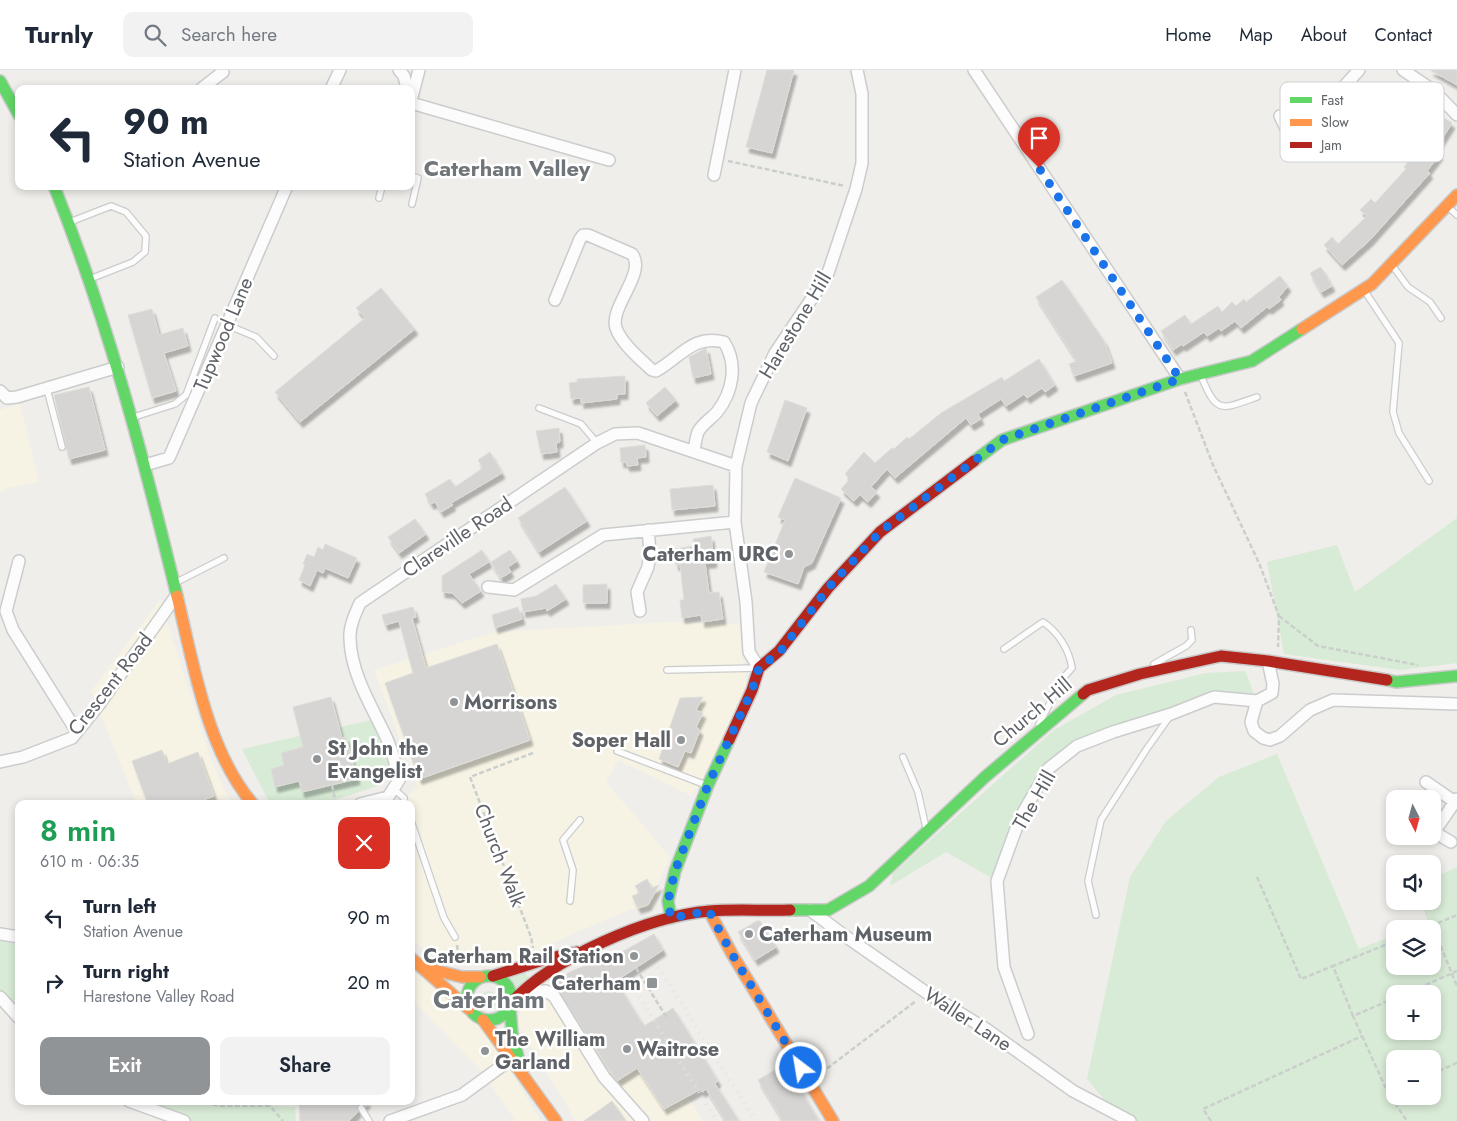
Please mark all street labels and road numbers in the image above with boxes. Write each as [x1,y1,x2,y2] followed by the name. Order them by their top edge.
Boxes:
[752,266,839,384] street label: Harestone Hill
[186,273,260,396] street label: Tupwood Lane
[396,490,518,585] street label: Clareville Road
[61,627,160,742] street label: Crescent Road
[986,670,1078,754] street label: Church Hill
[1006,765,1063,836] street label: The Hill
[467,800,533,911] street label: Church Walk
[918,980,1017,1059] street label: Waller Lane

